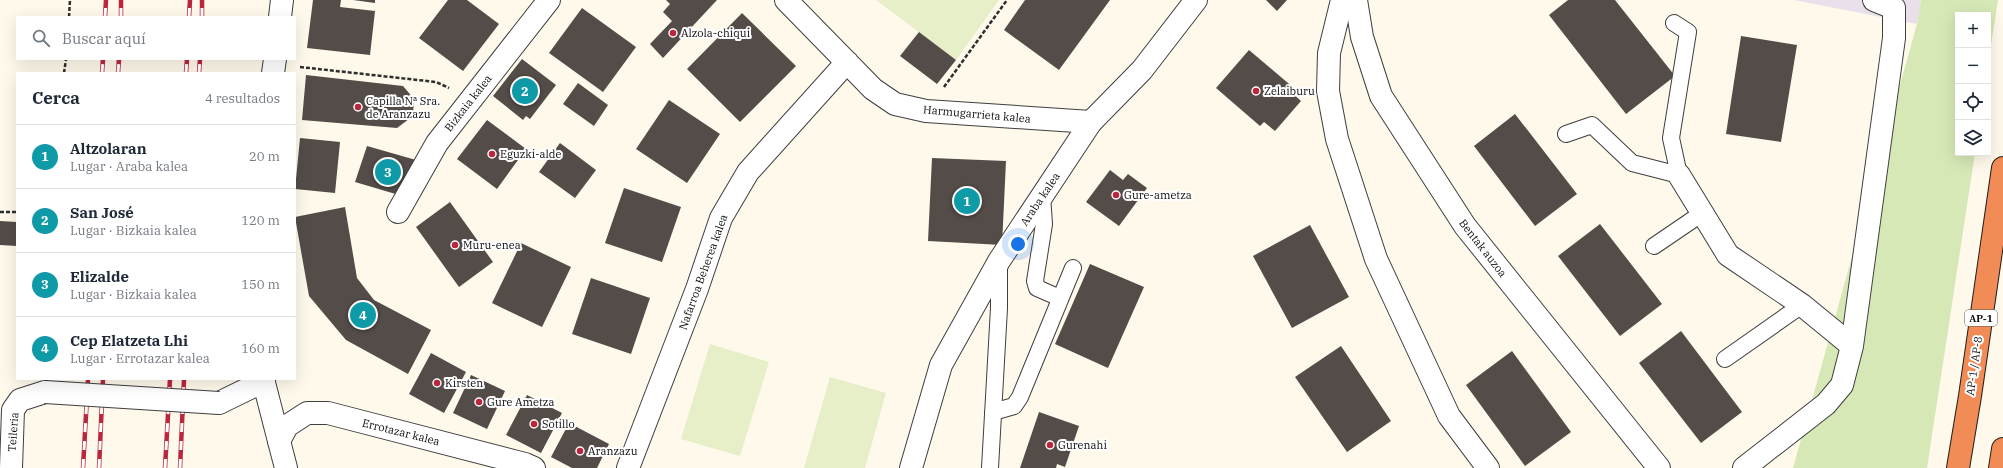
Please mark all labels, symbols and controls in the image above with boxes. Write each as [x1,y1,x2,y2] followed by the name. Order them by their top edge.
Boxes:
[1955,12,1991,156] map controls
[1955,12,1991,48] button: +
[16,16,296,60] search box
[681,26,751,40] place label: Alzola-chiqui
[30,27,52,49] icon: search
[668,28,678,38] marker: Alzola-chiqui
[62,29,146,48] text: Buscar aquí
[1955,48,1991,84] button: −
[441,72,495,134] street label: Bizkaia kalea
[512,76,538,106] pin: 2
[1264,84,1315,98] place label: Zelaiburu
[1955,84,1991,120] button: locate
[1251,86,1261,96] marker: Zelaiburu
[32,87,80,109] text: Cerca
[205,90,280,107] text: 4 resultados
[366,94,440,121] place label: Capilla Nª Sra. de Aranzazu
[353,102,363,112] marker: Capilla Nª Sra. de Aranzazu
[923,102,1031,126] street label: Harmugarrieta kalea
[1955,120,1991,156] button: layers
[70,139,147,158] text: Altzolaran
[500,147,562,161] place label: Eguzki-alde
[41,148,49,165] text: 1
[249,148,280,165] text: 20 m
[487,149,497,159] marker: Eguzki-alde
[375,157,401,187] pin: 3
[70,158,188,175] text: Lugar · Araba kalea
[1017,170,1063,228] street label: Araba kalea
[954,186,980,216] pin: 1
[1124,188,1192,202] place label: Gure-ametza
[1111,190,1121,200] marker: Gure-ametza
[70,203,134,222] text: San José
[41,212,49,229] text: 2
[241,212,280,229] text: 120 m
[676,212,730,332] street label: Nafarroa Beherea kalea
[1456,216,1510,280] street label: Bentak auzoa
[70,222,197,239] text: Lugar · Bizkaia kalea
[1008,234,1028,254] your location
[463,238,521,252] place label: Muru-enea
[450,240,460,250] marker: Muru-enea
[70,267,129,286] text: Elizalde
[41,276,49,293] text: 3
[241,276,280,293] text: 150 m
[70,286,197,303] text: Lugar · Bizkaia kalea
[350,300,376,330] pin: 4
[1965,310,1997,326] road number: AP-1
[70,331,188,350] text: Cep Elatzeta Lhi
[1963,336,1985,396] street label: AP-1 / AP-8
[41,340,49,357] text: 4
[241,340,280,357] text: 160 m
[70,350,210,367] text: Lugar · Errotazar kalea
[445,376,483,390] place label: Kirsten
[432,378,442,388] marker: Kirsten
[487,395,554,409] place label: Gure Ametza
[474,397,484,407] marker: Gure Ametza
[5,412,21,452] street label: Teileria
[361,416,441,448] street label: Errotazar kalea
[542,417,575,431] place label: Sotillo
[529,419,539,429] marker: Sotillo
[1058,438,1107,452] place label: Gurenahi
[1045,440,1055,450] marker: Gurenahi
[588,444,638,458] place label: Aranzazu
[575,446,585,456] marker: Aranzazu

